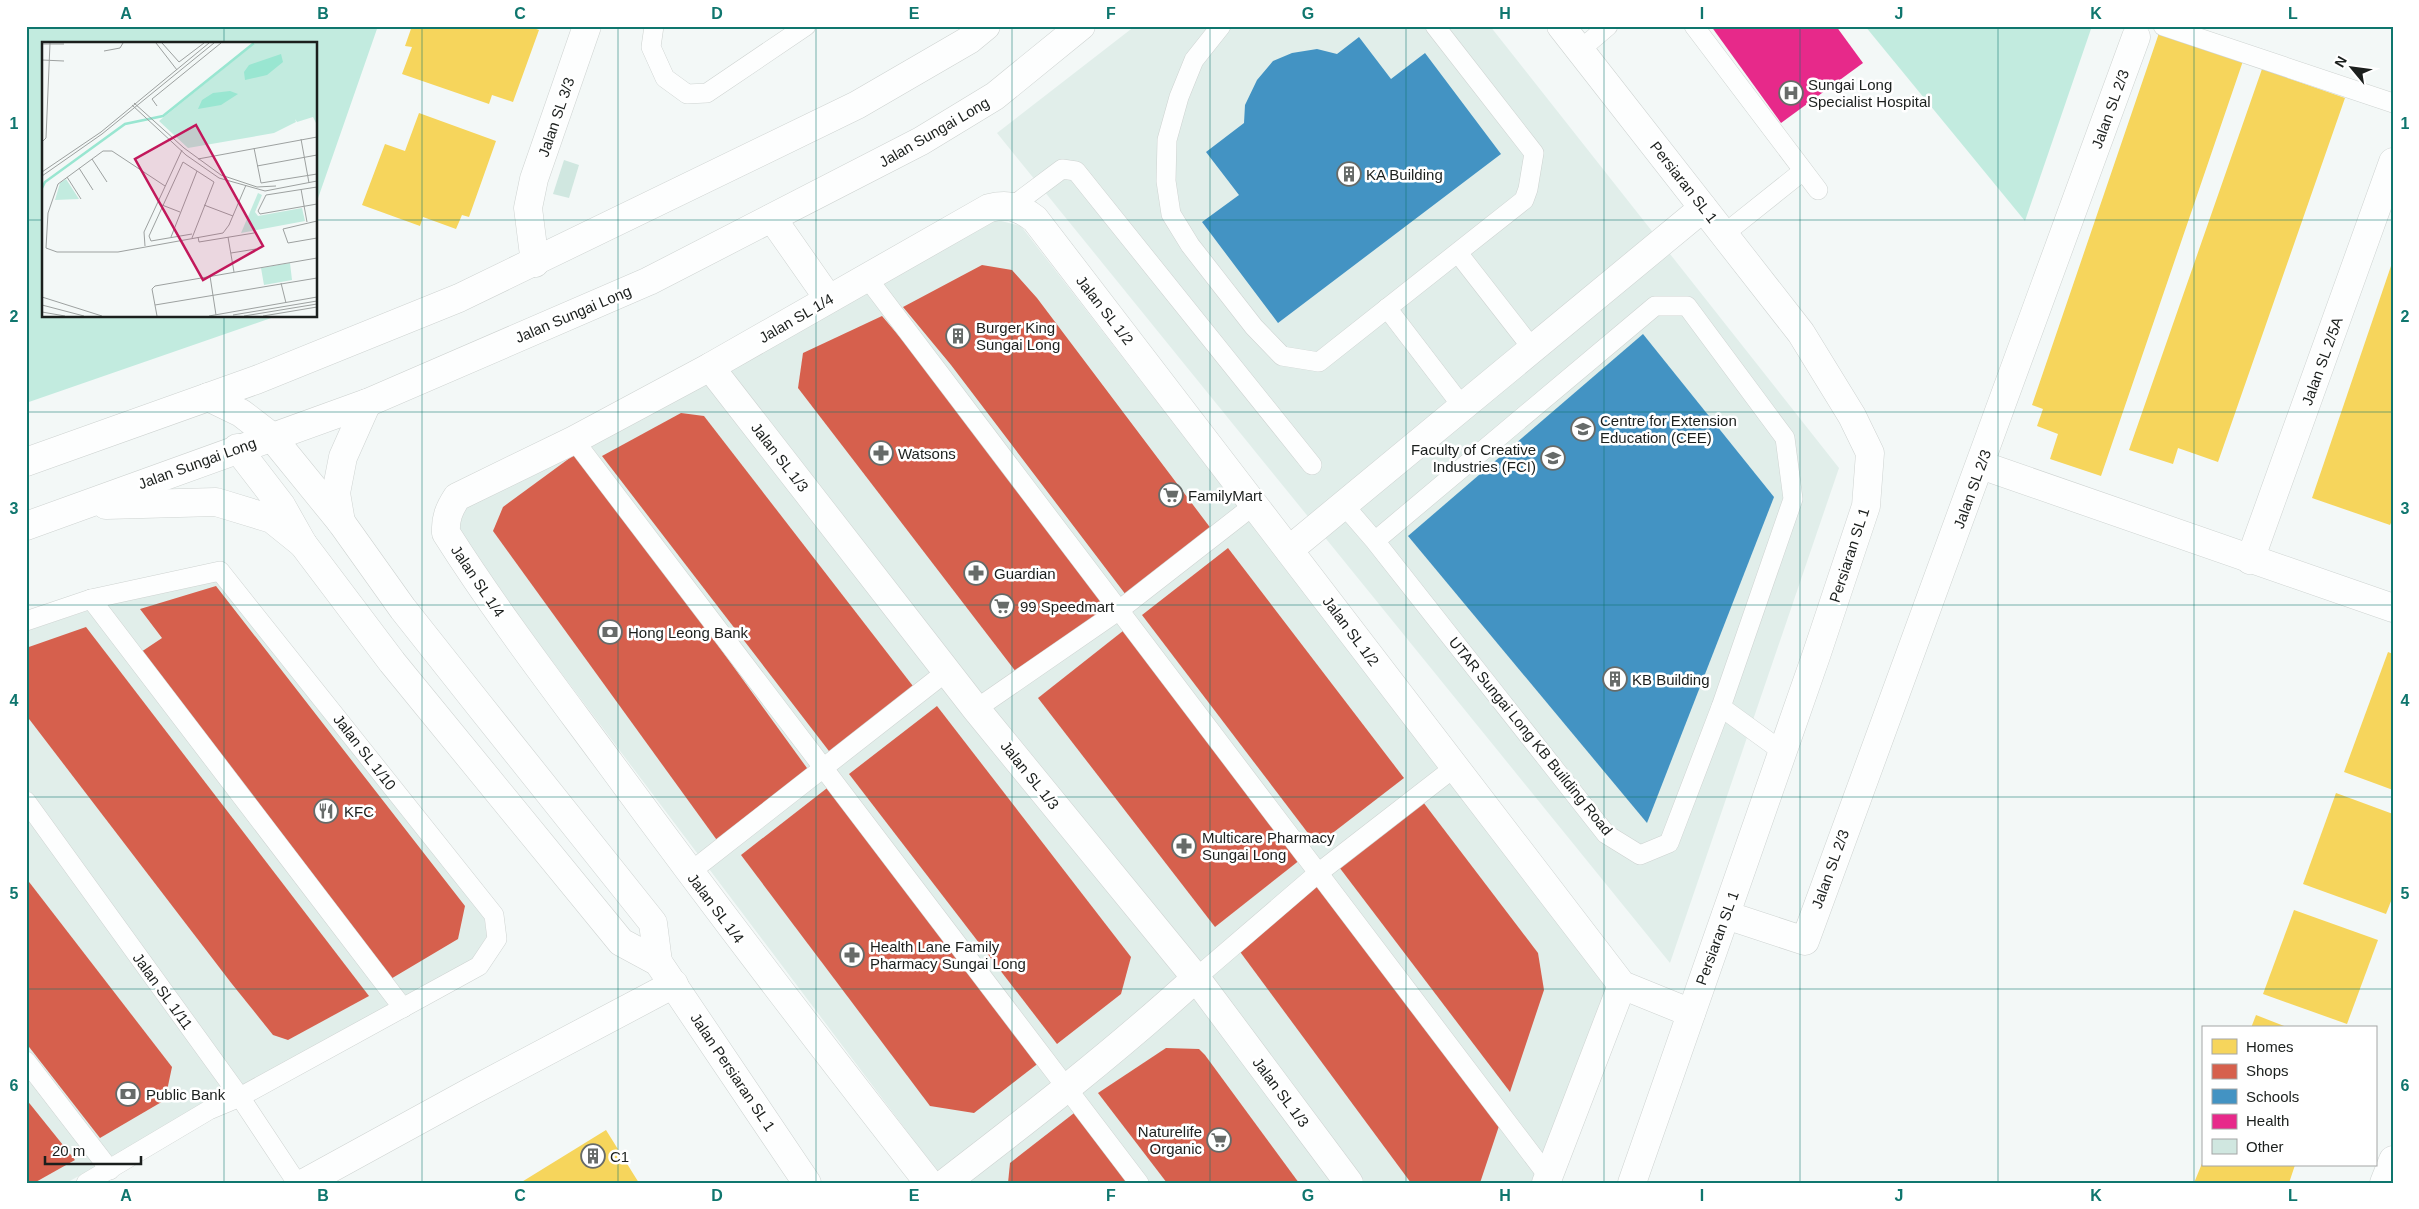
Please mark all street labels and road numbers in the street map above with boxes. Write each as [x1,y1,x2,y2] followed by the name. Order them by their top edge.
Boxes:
[2088,67,2132,151] street label: Jalan SL 2/3
[534,75,578,159] street label: Jalan SL 3/3
[876,94,992,170] street label: Jalan Sungai Long
[1647,138,1721,226] street label: Persiaran SL 1
[1073,272,1137,348] street label: Jalan SL 1/2
[512,282,634,346] street label: Jalan Sungai Long
[756,290,836,346] street label: Jalan SL 1/4
[2298,314,2346,408] street label: Jalan SL 2/5A
[748,419,812,495] street label: Jalan SL 1/3
[136,434,258,492] street label: Jalan Sungai Long
[1950,447,1994,531] street label: Jalan SL 2/3
[1826,505,1872,605] street label: Persiaran SL 1
[448,542,508,620] street label: Jalan SL 1/4
[1319,593,1383,669] street label: Jalan SL 1/2
[1446,634,1616,838] street label: UTAR Sungai Long KB Building Road
[330,711,400,793] street label: Jalan SL 1/10
[997,737,1063,813] street label: Jalan SL 1/3
[1808,827,1852,911] street label: Jalan SL 2/3
[684,870,748,946] street label: Jalan SL 1/4
[1692,889,1742,987] street label: Persiaran SL 1
[130,950,196,1032] street label: Jalan SL 1/11
[687,1010,779,1134] street label: Jalan Persiaran SL 1
[1249,1054,1313,1130] street label: Jalan SL 1/3

